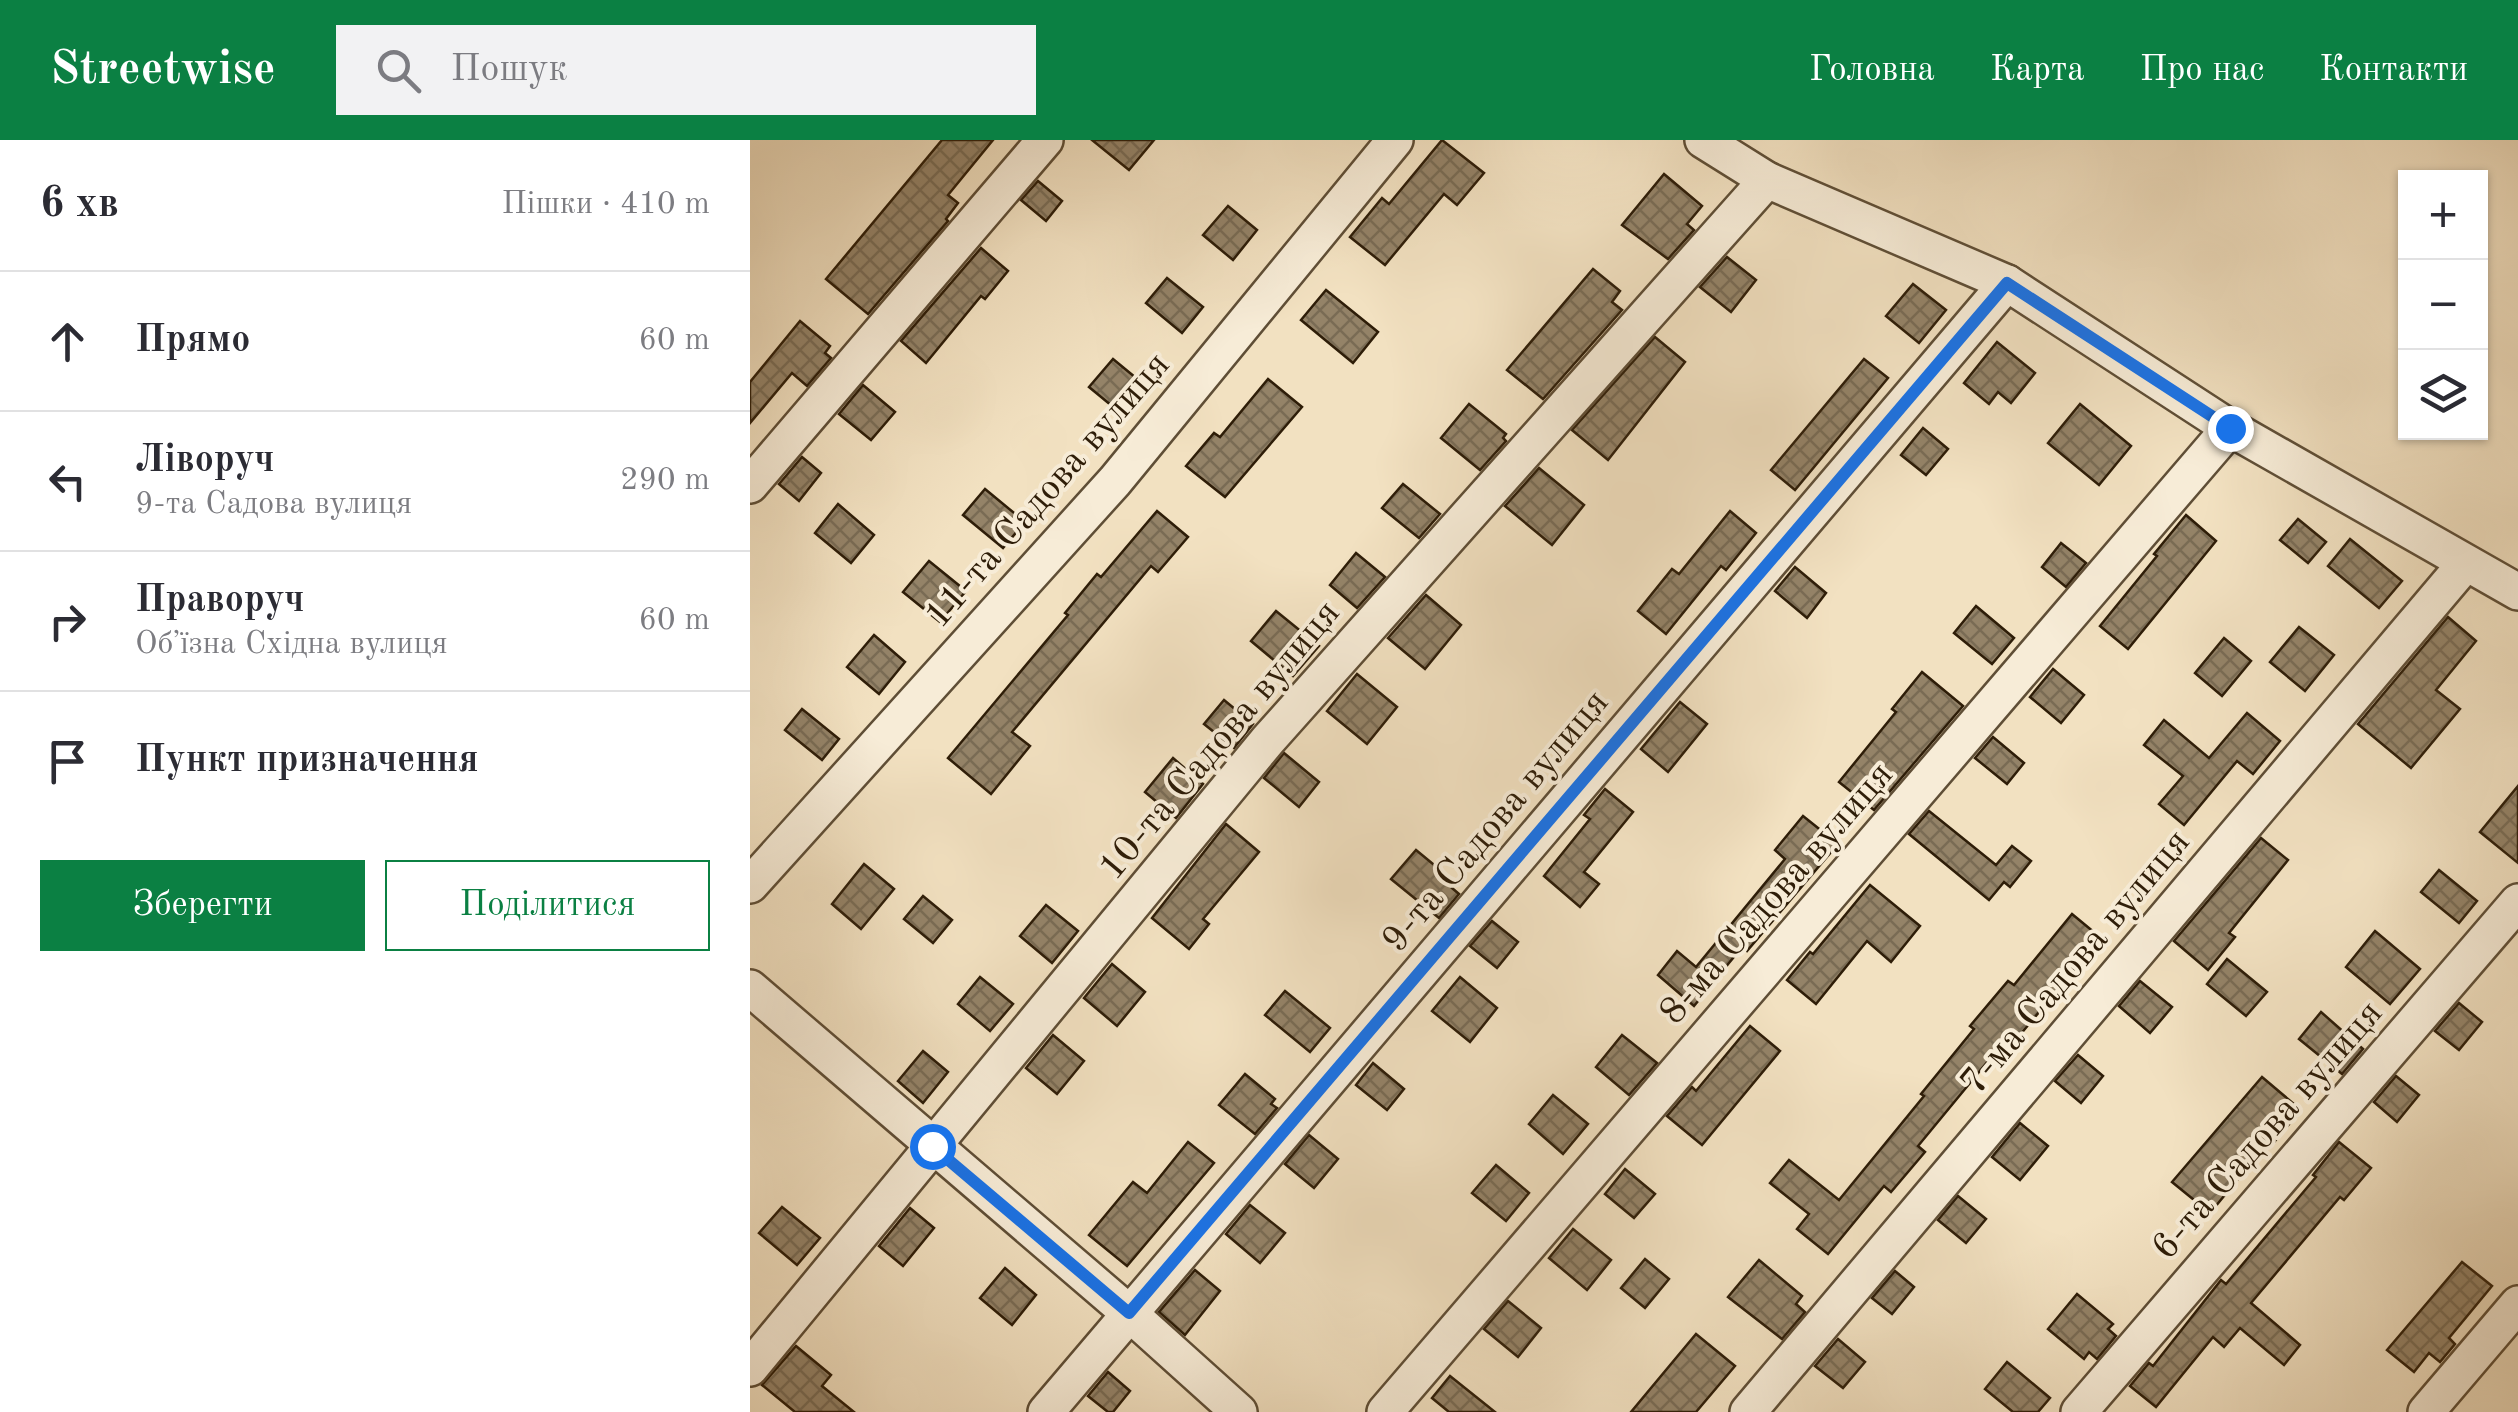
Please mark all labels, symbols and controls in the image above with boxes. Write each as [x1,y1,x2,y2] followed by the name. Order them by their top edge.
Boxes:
[336,25,1036,115] search box
[371,43,426,98] icon: search
[50,46,276,94] text: Streetwise
[451,51,568,89] text: Пошук
[1809,53,1935,88] text: Головна
[1990,53,2085,88] text: Карта
[2140,53,2264,88] text: Про нас
[2319,53,2468,88] text: Контакти
[2398,170,2488,440] map controls
[2398,170,2488,260] button: +
[40,184,119,226] text: 6 хв
[502,189,710,221] text: Пішки · 410 m
[2398,260,2488,350] button: −
[40,314,95,369] icon: ahead
[135,322,250,360] text: Прямо
[639,325,710,357] text: 60 m
[919,346,1178,636] street label: 11-та Садова вулиця
[2398,350,2488,440] button: layers
[2208,406,2254,452] route end
[135,442,274,480] text: Ліворуч
[40,454,95,509] icon: left
[620,465,710,497] text: 290 m
[135,489,412,521] text: 9-та Садова вулиця
[135,582,304,620] text: Праворуч
[40,594,95,649] icon: right
[1093,594,1348,888] street label: 10-та Садова вулиця
[639,605,710,637] text: 60 m
[135,629,448,661] text: Обʼїзна Східна вулиця
[1376,684,1617,960] street label: 9-та Садова вулиця
[40,734,95,789] icon: arrive
[135,742,479,780] text: Пункт призначення
[1654,756,1901,1032] street label: 8-ма Садова вулиця
[1955,823,2198,1103] street label: 7-ма Садова вулиця
[40,860,365,951] button: Зберегти
[385,860,710,951] button: Поділитися
[2146,994,2391,1268] street label: 6-та Садова вулиця
[910,1124,956,1170] route start

